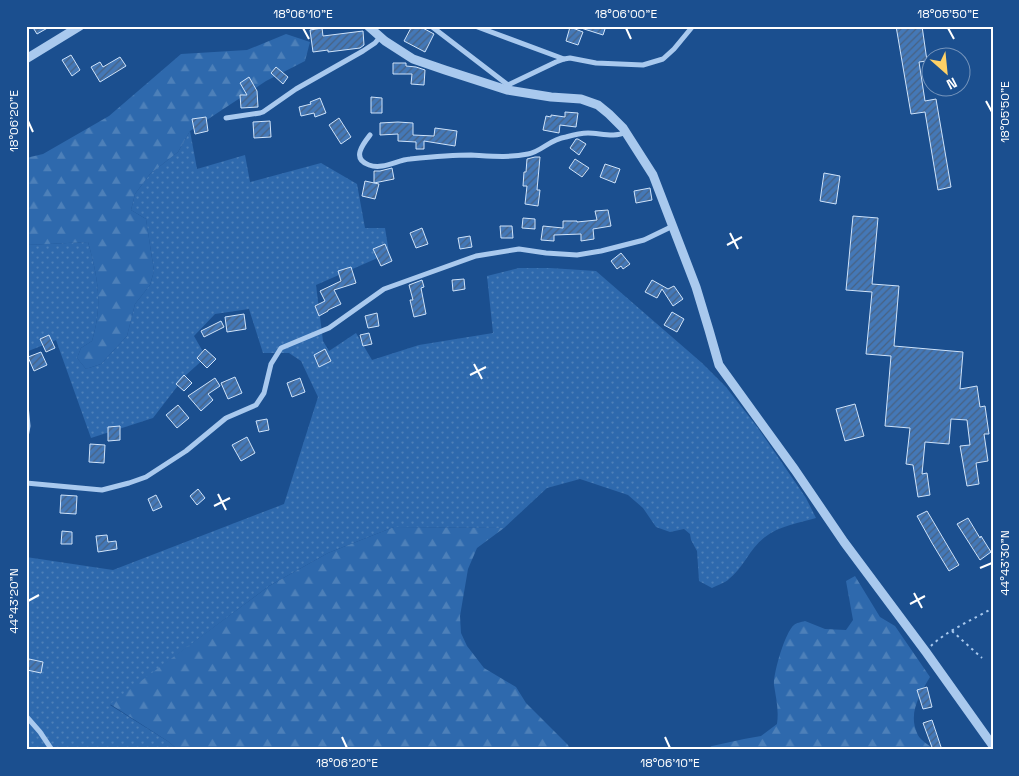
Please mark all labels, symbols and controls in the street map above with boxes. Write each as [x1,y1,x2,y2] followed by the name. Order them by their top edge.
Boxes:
[273,6,333,22] text: 18°06'10"E
[595,6,657,22] text: 18°06'00"E
[917,6,979,22] text: 18°05'50"E
[922,48,972,98] north arrow
[944,73,960,94] text: N
[997,81,1013,143] text: 18°05'50"E
[6,90,22,152] text: 18°06'20"E
[997,530,1013,596] text: 44°43'30"N
[6,568,22,634] text: 44°43'20"N
[316,755,378,771] text: 18°06'20"E
[640,755,700,771] text: 18°06'10"E

